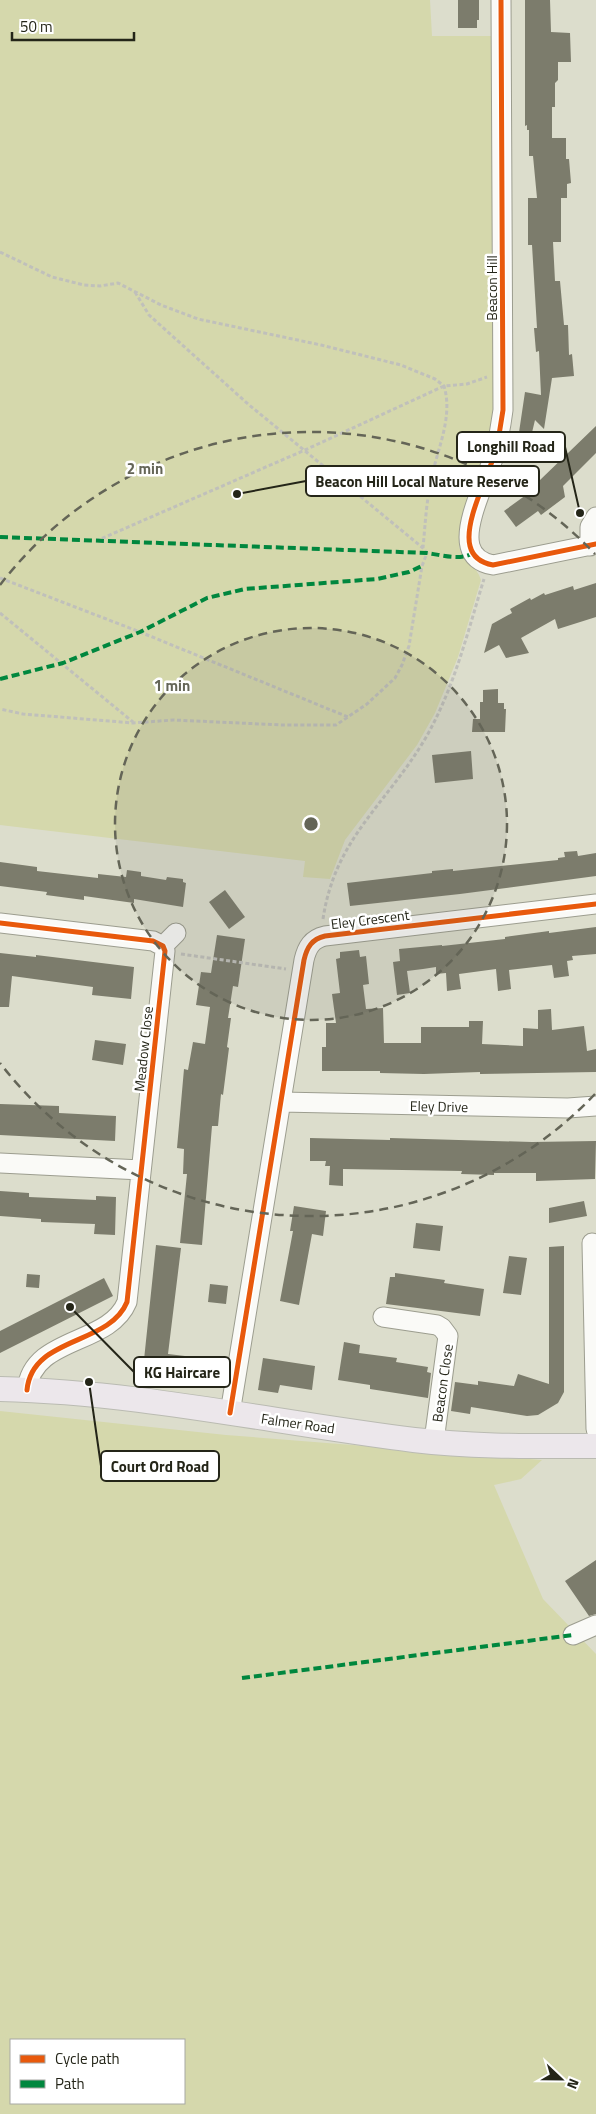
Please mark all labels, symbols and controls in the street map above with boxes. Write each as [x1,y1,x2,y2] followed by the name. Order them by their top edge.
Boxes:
[12,10,135,42] scale bar
[20,15,53,38] text: 50 m
[481,255,502,321] street label: Beacon Hill
[457,432,565,462] callout: Longhill Road
[467,435,555,458] text: Longhill Road
[127,457,163,480] text: 2 min
[306,466,539,496] callout: Beacon Hill Local Nature Reserve
[315,470,529,493] text: Beacon Hill Local Nature Reserve
[154,674,190,697] text: 1 min
[302,815,320,833] centre of rings
[329,904,411,934] street label: Eley Crescent
[128,1005,158,1093] street label: Meadow Close
[410,1095,468,1117] street label: Eley Drive
[426,1343,458,1423] street label: Beacon Close
[134,1357,230,1387] callout: KG Haircare
[144,1361,220,1384] text: KG Haircare
[260,1407,336,1439] street label: Falmer Road
[101,1451,219,1481] callout: Court Ord Road
[111,1455,209,1478] text: Court Ord Road
[10,2039,185,2104] legend
[55,2047,120,2070] text: Cycle path
[536,2054,586,2104] north arrow
[55,2072,85,2095] text: Path
[562,2076,585,2092] text: N

